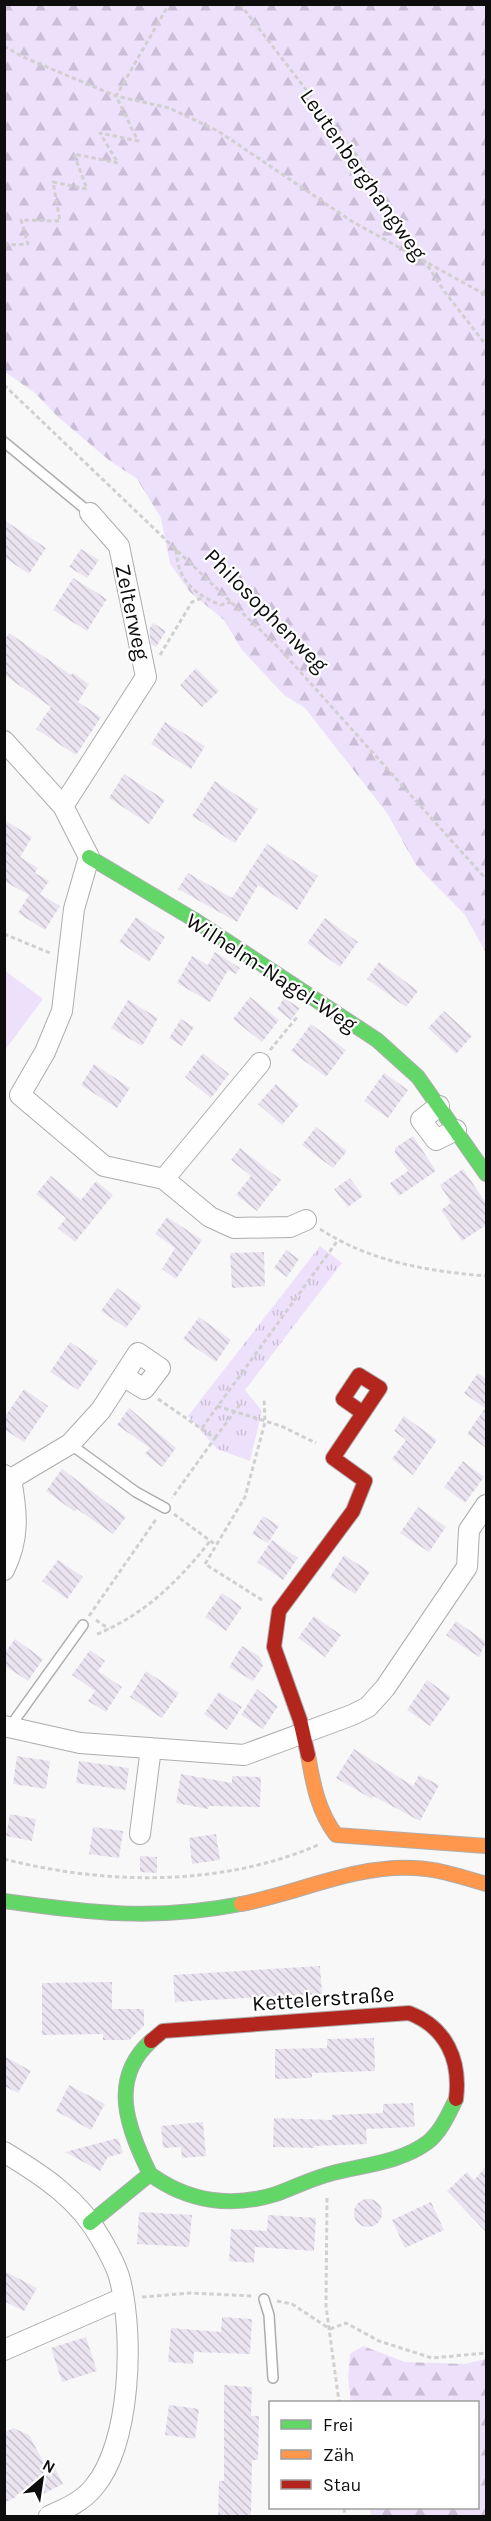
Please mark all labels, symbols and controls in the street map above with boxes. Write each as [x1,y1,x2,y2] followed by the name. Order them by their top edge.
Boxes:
[294,84,432,266] street label: Leutenberghangweg
[199,543,334,678] street label: Philosophenweg
[109,562,155,663] street label: Zelterweg
[181,908,362,1038] street label: Wilhelm-Nagel-Weg
[251,1981,395,2017] street label: Kettelerstraße
[269,2401,479,2509] legend
[323,2414,354,2436] text: Frei
[323,2444,354,2466] text: Zäh
[12,2449,72,2509] north arrow
[39,2455,59,2477] text: N
[323,2474,361,2496] text: Stau

